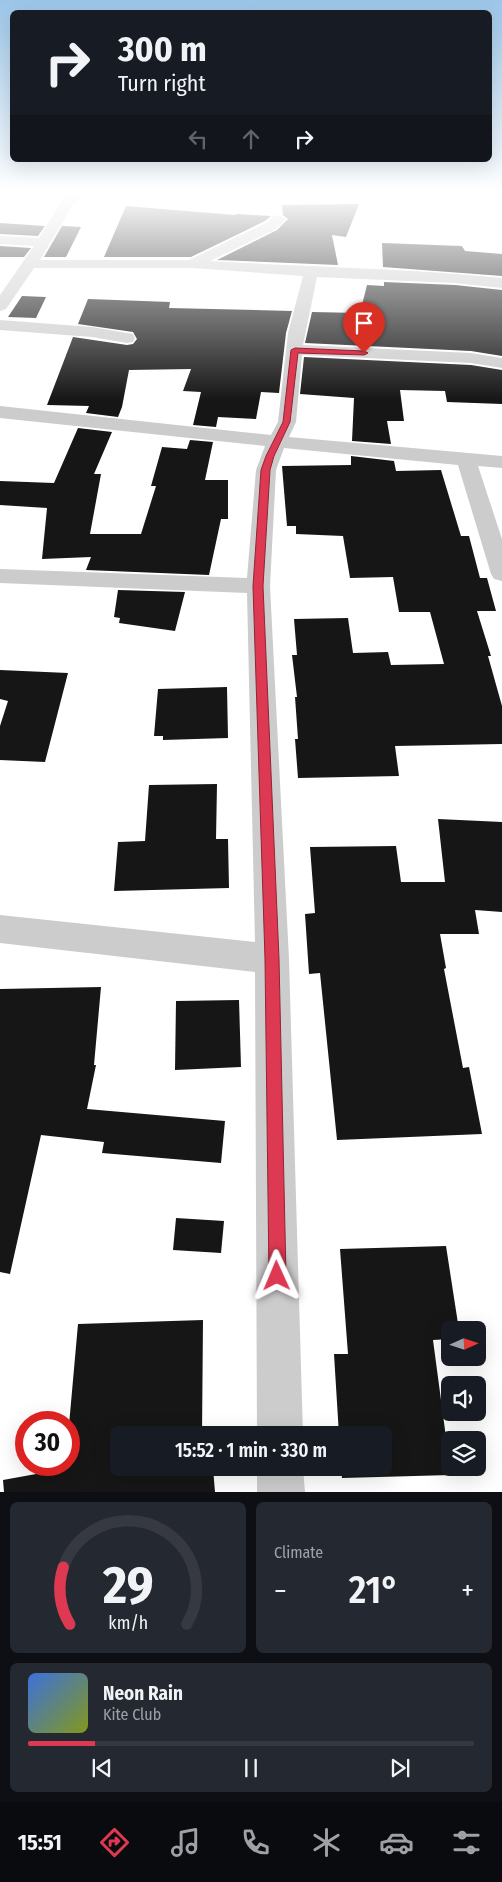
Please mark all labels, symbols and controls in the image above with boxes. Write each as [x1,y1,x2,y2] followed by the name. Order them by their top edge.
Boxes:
[118,28,207,70] text: 300 m
[35,30,100,95] icon: right
[118,70,206,97] text: Turn right
[184,125,212,153] icon: left
[237,125,265,153] icon: ahead
[290,125,318,153] icon: right
[343,302,385,353] pin
[350,309,378,337] icon: arrive
[250,1249,302,1301] position arrow
[441,1321,486,1366] north arrow
[441,1321,486,1476] map controls
[441,1376,486,1421] button: sound
[15,1411,80,1476] speed limit sign: 30
[441,1431,486,1476] button: layers
[175,1439,327,1462] text: 15:52 · 1 min · 330 m
[274,1543,323,1562] text: Climate
[102,1554,153,1617] text: 29
[349,1567,399,1613] text: 21°
[274,1574,287,1607] text: −
[461,1574,474,1607] text: +
[108,1612,148,1634] text: km/h
[103,1682,183,1705] text: Neon Rain
[103,1705,161,1724] text: Kite Club
[88,1754,116,1782] icon: previous
[237,1754,265,1782] icon: pause
[386,1754,414,1782] icon: next
[97,1825,132,1860] icon: directions
[168,1825,203,1860] icon: music
[238,1825,273,1860] icon: phone
[309,1825,344,1860] icon: climate
[379,1825,414,1860] icon: car
[449,1825,484,1860] icon: filters
[18,1829,62,1856] text: 15:51

